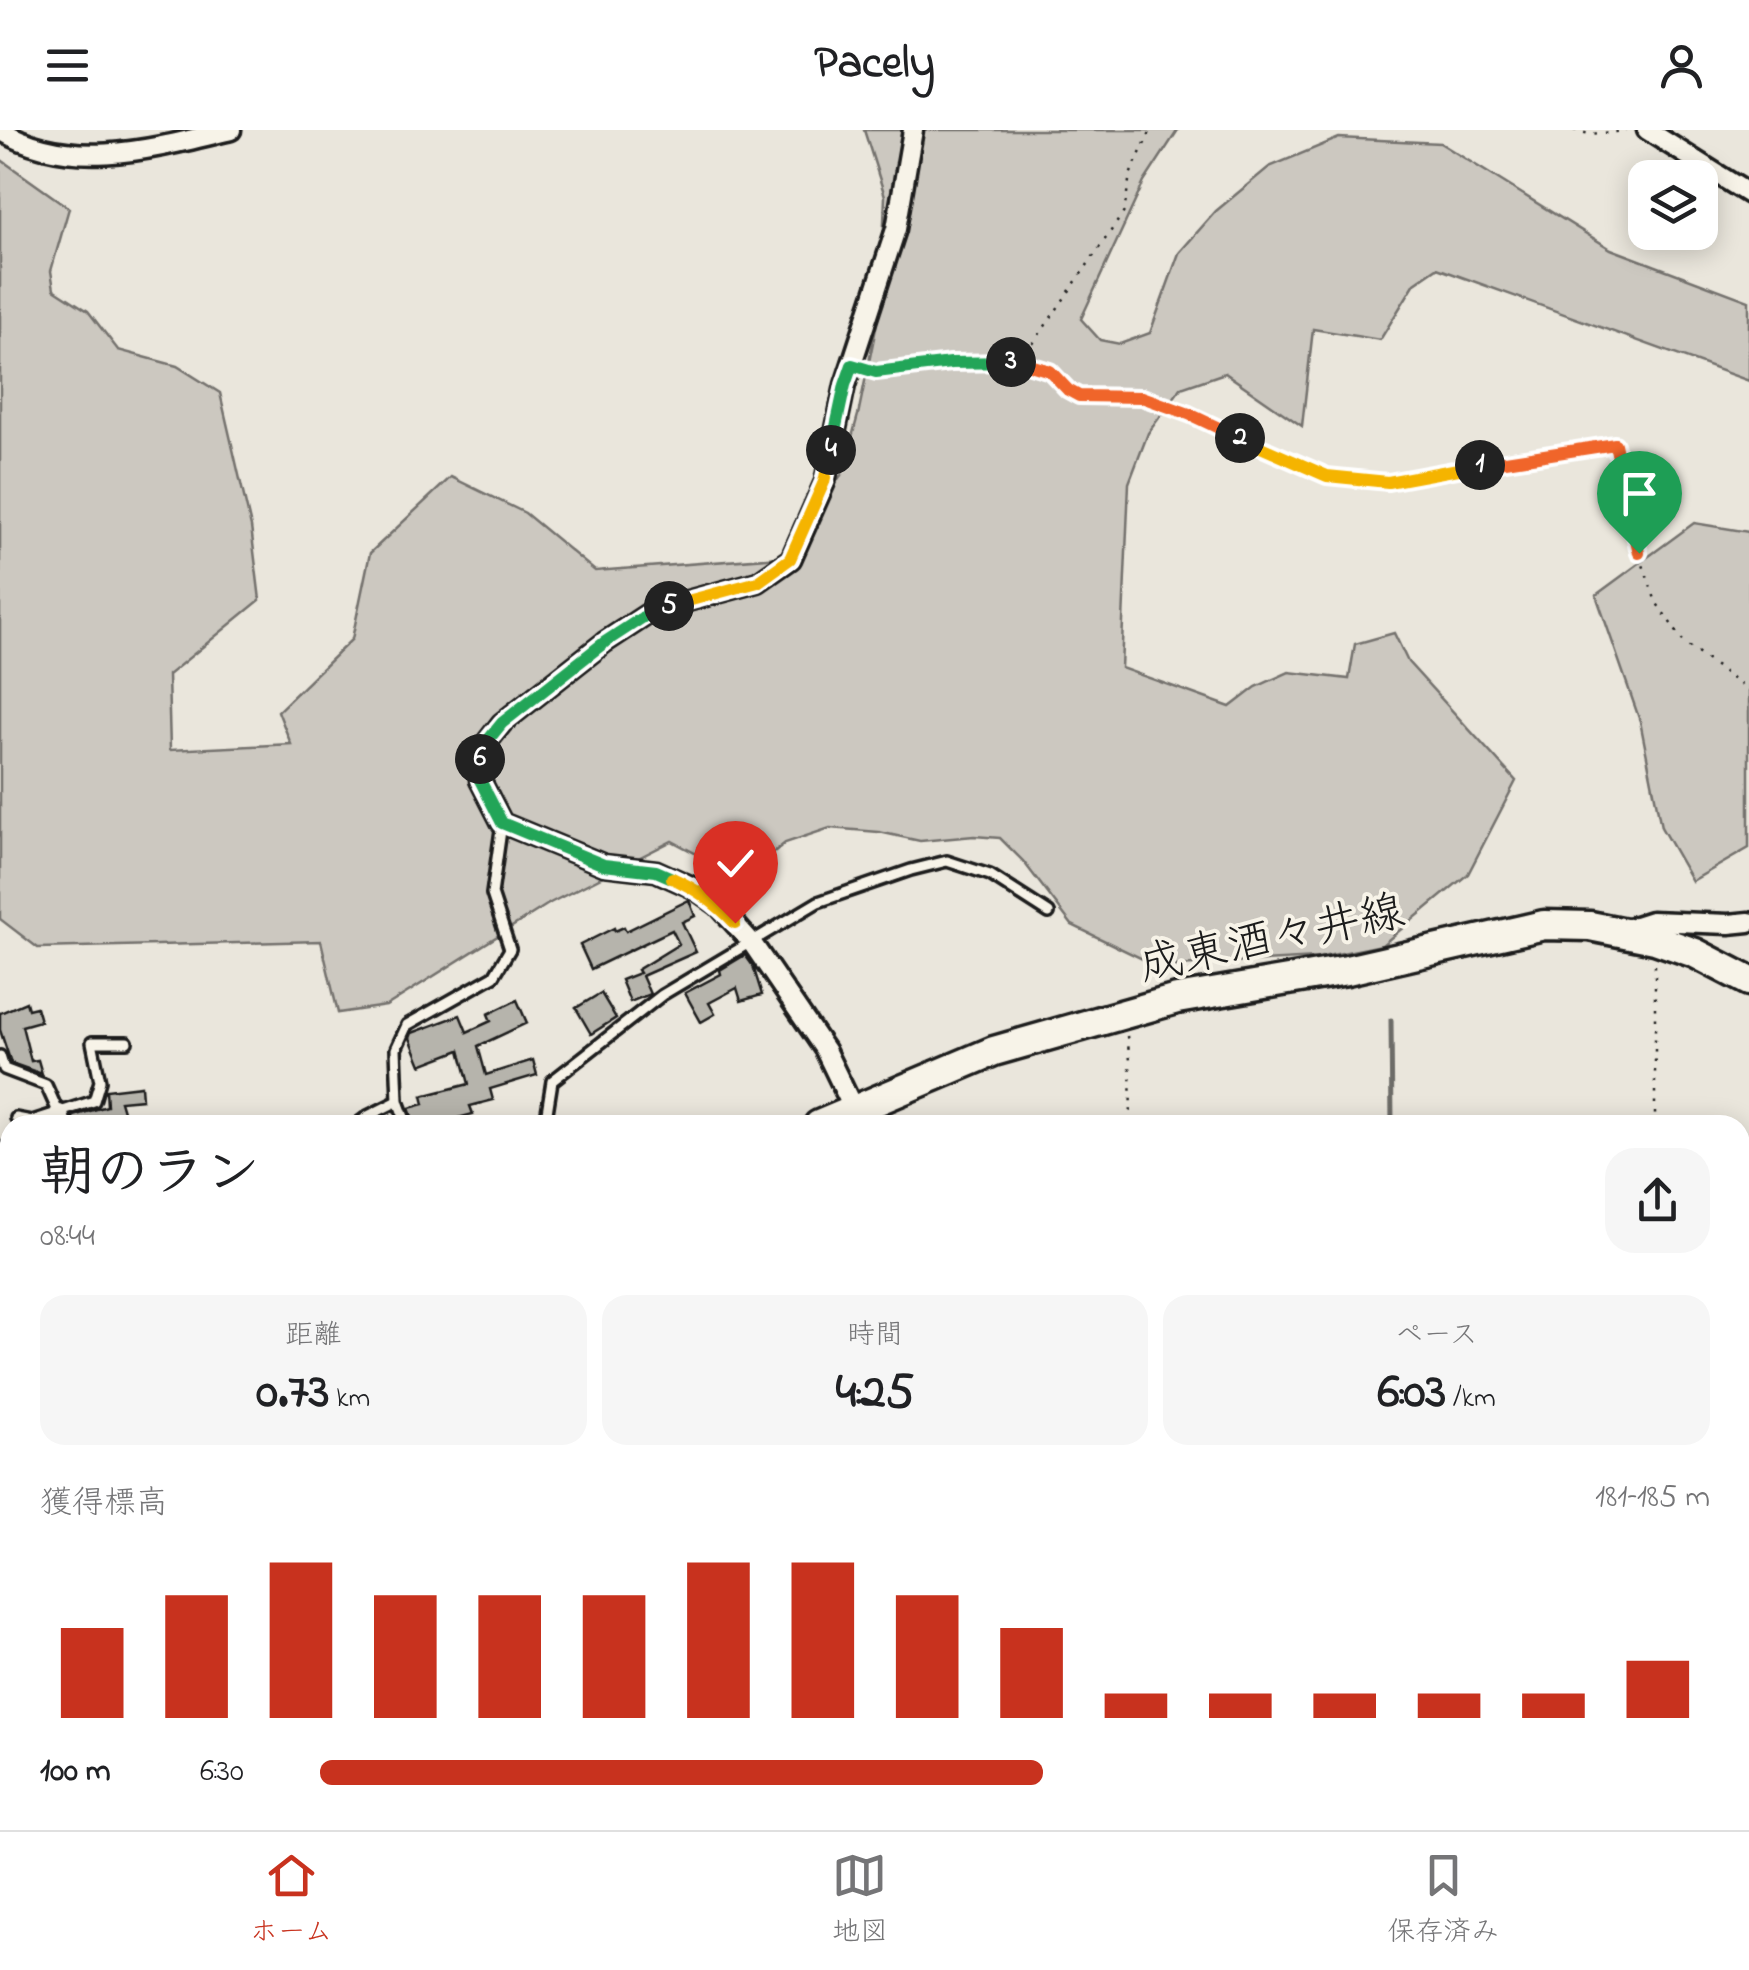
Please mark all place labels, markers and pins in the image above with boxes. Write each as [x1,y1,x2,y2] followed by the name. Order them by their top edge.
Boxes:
[986,337,1036,387] pin: 3
[1215,413,1265,463] pin: 2
[806,425,856,475] pin: 4
[1455,440,1505,490] pin: 1
[1597,451,1682,554] pin
[644,581,694,631] pin: 5
[455,734,505,784] pin: 6
[693,821,778,924] pin

